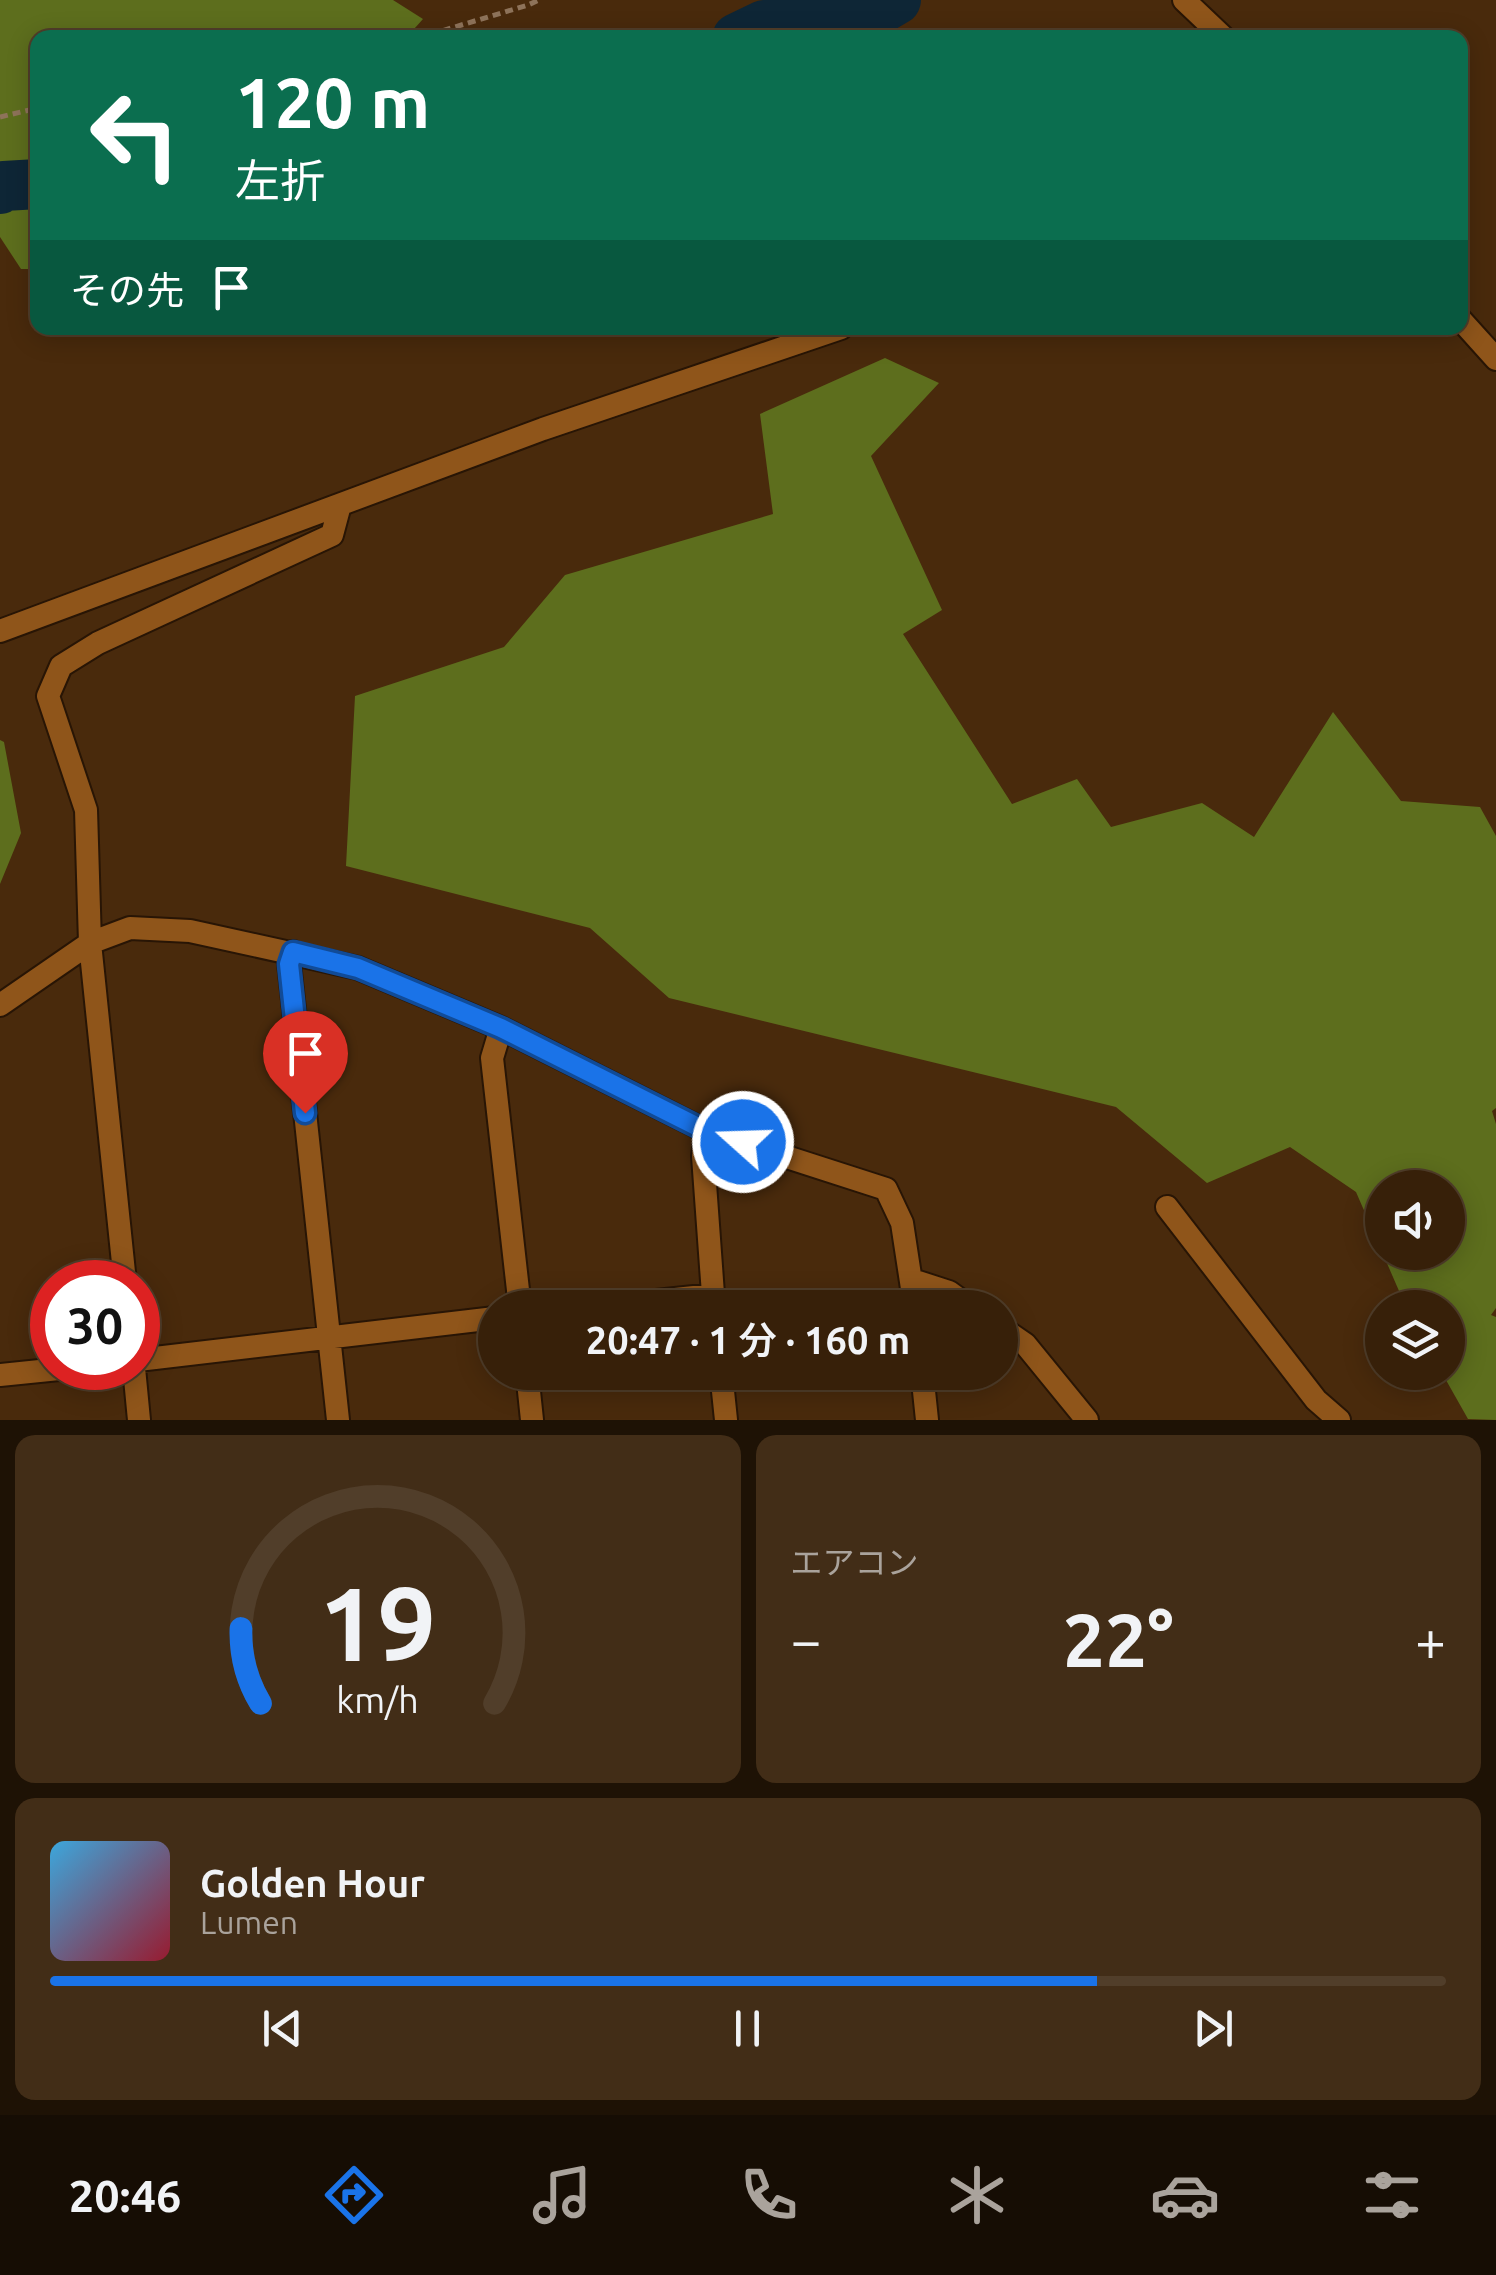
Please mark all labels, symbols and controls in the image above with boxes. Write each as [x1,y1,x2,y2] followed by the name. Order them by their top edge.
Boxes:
[235,63,430,141] text: 120 m
[70,70,200,200] icon: left
[235,155,325,206] text: 左折
[204,260,259,315] icon: arrive
[70,269,184,311] text: その先
[263,1011,348,1114] pin
[278,1026,333,1081] icon: arrive
[691,1090,795,1194] position arrow
[1365,1170,1465,1390] map controls
[1365,1170,1465,1270] button: sound
[30,1260,160,1390] speed limit sign: 30
[1365,1290,1465,1390] button: layers
[586,1319,910,1361] text: 20:47 · 1 分 · 160 m
[791,1544,919,1580] text: エアコン
[319,1564,436,1681] text: 19
[1063,1597,1174,1681] text: 22°
[791,1609,822,1670] text: −
[1415,1609,1446,1670] text: +
[336,1680,419,1720] text: km/h
[200,1862,425,1904] text: Golden Hour
[200,1904,298,1940] text: Lumen
[255,2001,310,2056] icon: previous
[720,2001,775,2056] icon: pause
[1186,2001,1241,2056] icon: next
[319,2160,389,2230] icon: directions
[527,2160,597,2230] icon: music
[734,2160,804,2230] icon: phone
[942,2160,1012,2230] icon: climate
[1150,2160,1220,2230] icon: car
[1357,2160,1427,2230] icon: filters
[69,2170,181,2221] text: 20:46

